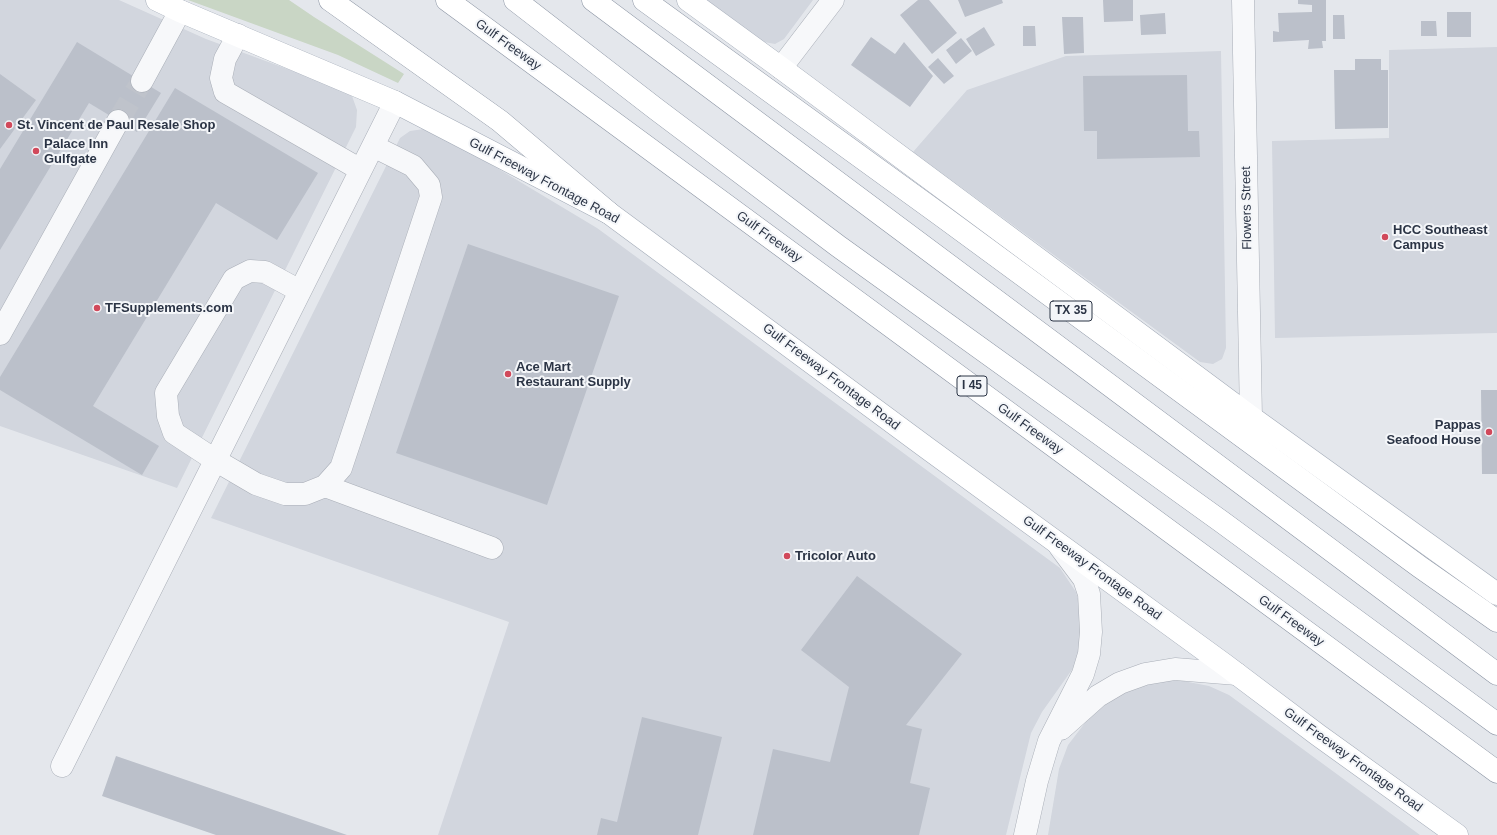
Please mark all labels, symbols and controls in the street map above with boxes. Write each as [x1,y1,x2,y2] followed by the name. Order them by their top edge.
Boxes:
[472,16,544,74] street label: Gulf Freeway
[17,117,215,133] place label: St. Vincent de Paul Resale Shop
[4,120,14,130] marker: St. Vincent de Paul Resale Shop
[466,135,622,227] street label: Gulf Freeway Frontage Road
[44,136,108,167] place label: Palace Inn Gulfgate
[31,146,41,156] marker: Palace Inn Gulfgate
[1238,166,1256,250] street label: Flowers Street
[733,208,805,266] street label: Gulf Freeway
[1393,222,1488,253] place label: HCC Southeast Campus
[1380,232,1390,242] marker: HCC Southeast Campus
[105,300,233,316] place label: TFSupplements.com
[1050,301,1092,321] road number: TX 35
[92,303,102,313] marker: TFSupplements.com
[759,320,903,434] street label: Gulf Freeway Frontage Road
[516,359,631,390] place label: Ace Mart Restaurant Supply
[503,369,513,379] marker: Ace Mart Restaurant Supply
[957,376,987,396] road number: I 45
[994,400,1066,458] street label: Gulf Freeway
[1386,417,1481,448] place label: Pappas Seafood House
[1484,427,1494,437] marker: Pappas Seafood House
[1020,512,1164,624] street label: Gulf Freeway Frontage Road
[795,548,876,564] place label: Tricolor Auto
[782,551,792,561] marker: Tricolor Auto
[1255,592,1327,650] street label: Gulf Freeway
[1281,704,1425,816] street label: Gulf Freeway Frontage Road

